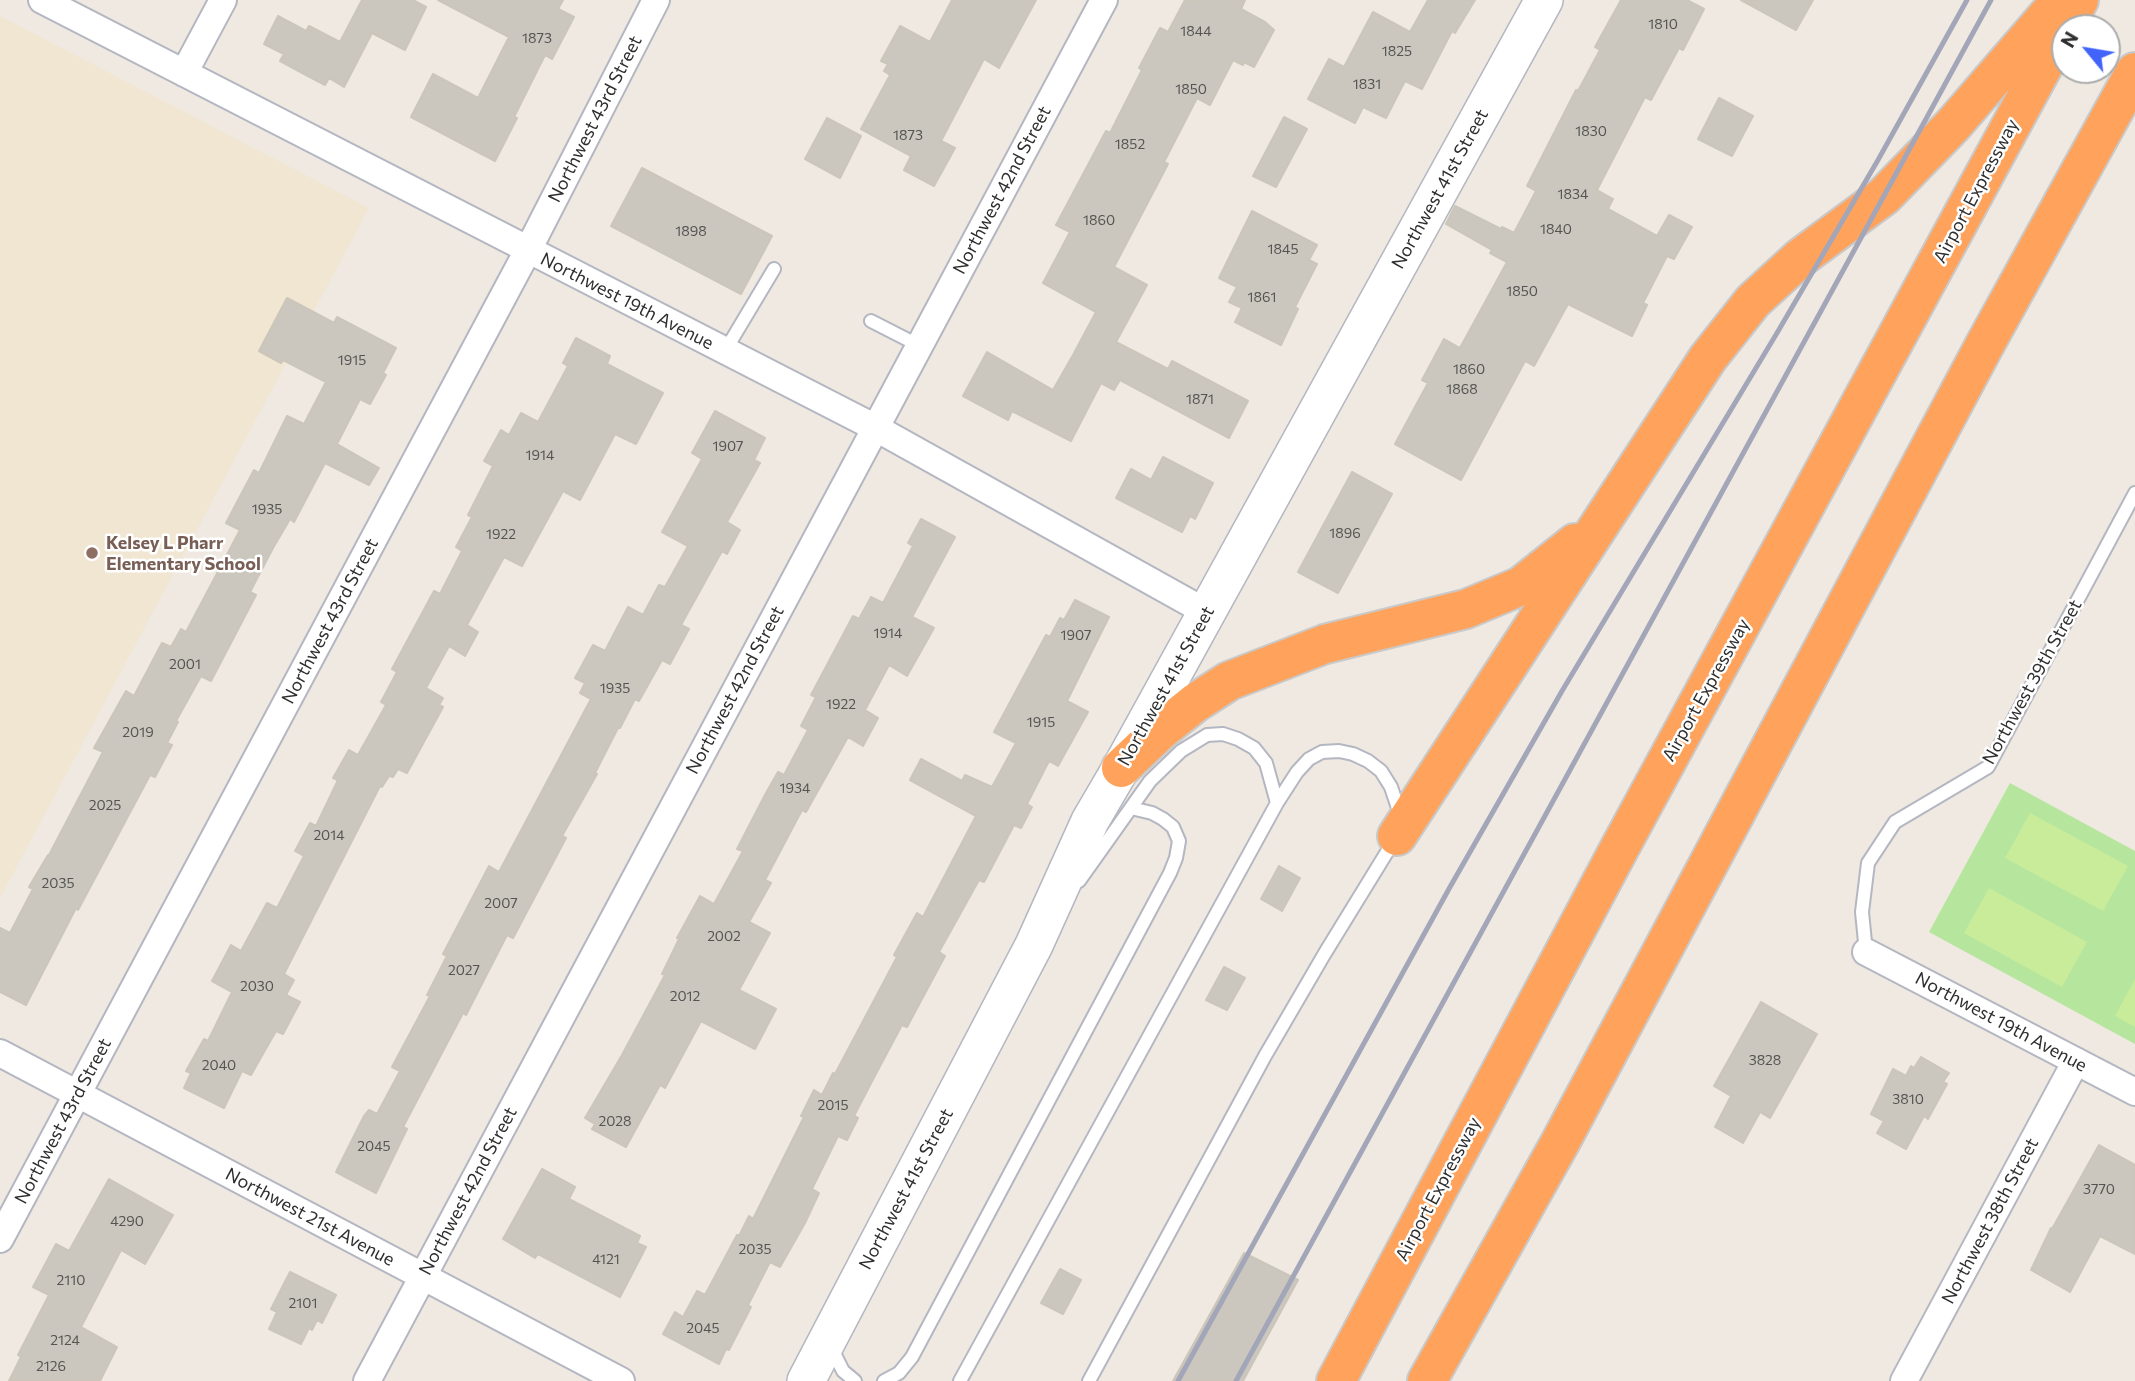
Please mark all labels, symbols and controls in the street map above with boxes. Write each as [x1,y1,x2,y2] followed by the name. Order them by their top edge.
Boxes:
[2051,14,2121,84] north arrow
[1648,16,1678,32] house number: 1810
[1180,23,1212,39] house number: 1844
[2056,27,2083,51] text: N
[522,30,552,46] house number: 1873
[544,32,646,206] street label: Northwest 43rd Street
[1382,43,1412,59] house number: 1825
[1353,76,1381,92] house number: 1831
[1175,81,1207,97] house number: 1850
[949,102,1055,278] street label: Northwest 42nd Street
[1387,105,1493,273] street label: Northwest 41st Street
[1929,115,2023,267] street label: Airport Expressway
[1575,123,1607,139] house number: 1830
[893,127,923,143] house number: 1873
[1115,136,1145,152] house number: 1852
[1558,186,1588,202] house number: 1834
[1083,212,1115,228] house number: 1860
[1540,221,1572,237] house number: 1840
[675,223,707,239] house number: 1898
[1268,241,1298,257] house number: 1845
[537,248,717,354] street label: Northwest 19th Avenue
[1506,283,1538,299] house number: 1850
[1248,289,1276,305] house number: 1861
[338,352,366,368] house number: 1915
[1453,361,1485,377] house number: 1860
[1446,381,1478,397] house number: 1868
[1186,391,1214,407] house number: 1871
[713,438,743,454] house number: 1907
[526,447,554,463] house number: 1914
[252,501,282,517] house number: 1935
[1329,525,1361,541] house number: 1896
[486,526,516,542] house number: 1922
[106,532,261,574] place label: Kelsey L Pharr Elementary School
[277,535,383,707] street label: Northwest 43rd Street
[84,545,100,561] marker: Kelsey L Pharr Elementary School
[1978,596,2086,768] street label: Northwest 39th Street
[682,602,788,778] street label: Northwest 42nd Street
[1113,602,1219,770] street label: Northwest 41st Street
[1658,615,1754,765] street label: Airport Expressway
[874,625,902,641] house number: 1914
[1061,627,1091,643] house number: 1907
[169,656,201,672] house number: 2001
[600,680,630,696] house number: 1935
[826,696,856,712] house number: 1922
[1027,714,1055,730] house number: 1915
[122,724,154,740] house number: 2019
[780,780,810,796] house number: 1934
[89,797,121,813] house number: 2025
[313,827,345,843] house number: 2014
[42,875,74,891] house number: 2035
[484,895,518,911] house number: 2007
[707,928,741,944] house number: 2002
[448,962,480,978] house number: 2027
[1911,968,2091,1076] street label: Northwest 19th Avenue
[240,978,274,994] house number: 2030
[670,988,700,1004] house number: 2012
[10,1035,116,1207] street label: Northwest 43rd Street
[1749,1052,1781,1068] house number: 3828
[202,1057,236,1073] house number: 2040
[1892,1091,1924,1107] house number: 3810
[818,1097,848,1113] house number: 2015
[415,1103,521,1279] street label: Northwest 42nd Street
[854,1105,958,1273] street label: Northwest 41st Street
[598,1113,632,1129] house number: 2028
[1391,1113,1485,1265] street label: Airport Expressway
[1937,1134,2043,1308] street label: Northwest 38th Street
[357,1138,391,1154] house number: 2045
[222,1163,398,1271] street label: Northwest 21st Avenue
[2083,1181,2115,1197] house number: 3770
[110,1213,144,1229] house number: 4290
[739,1241,771,1257] house number: 2035
[592,1251,620,1267] house number: 4121
[57,1272,85,1288] house number: 2110
[289,1295,317,1311] house number: 2101
[686,1320,720,1336] house number: 2045
[50,1332,80,1348] house number: 2124
[36,1358,66,1374] house number: 2126

